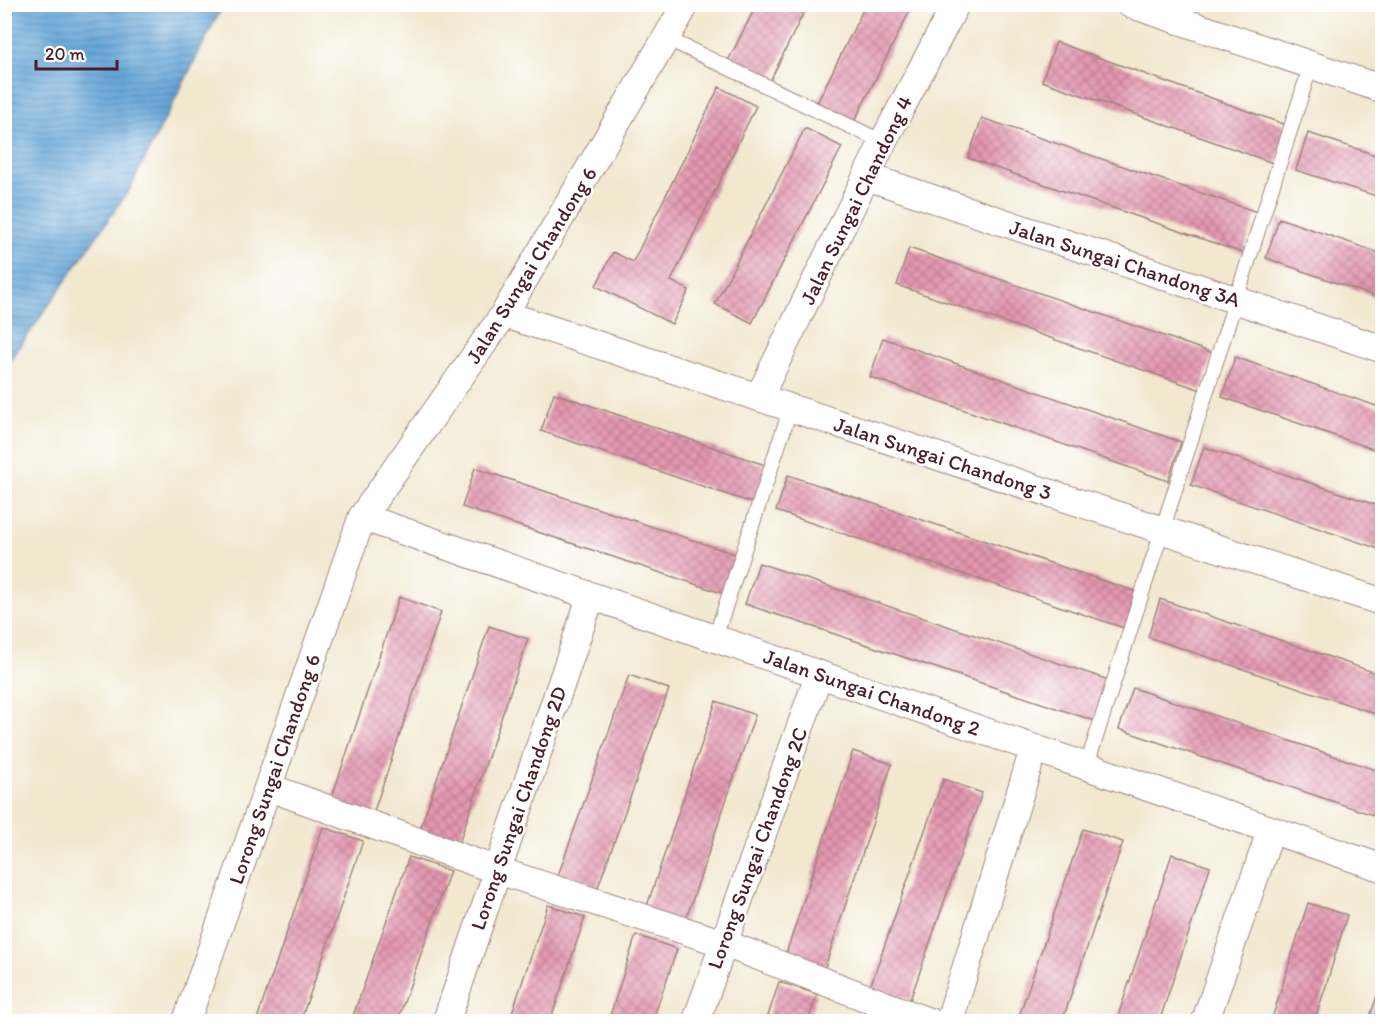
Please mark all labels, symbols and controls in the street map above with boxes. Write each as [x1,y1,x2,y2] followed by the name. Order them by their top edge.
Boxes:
[36,33,117,71] scale bar
[45,43,85,65] text: 20 m
[795,91,918,308] street label: Jalan Sungai Chandong 4
[460,162,602,368] street label: Jalan Sungai Chandong 6
[1006,214,1244,312] street label: Jalan Sungai Chandong 3A
[831,411,1055,505] street label: Jalan Sungai Chandong 3
[760,643,984,741] street label: Jalan Sungai Chandong 2
[223,651,325,887] street label: Lorong Sungai Chandong 6
[465,683,572,933] street label: Lorong Sungai Chandong 2D
[702,724,812,972] street label: Lorong Sungai Chandong 2C

